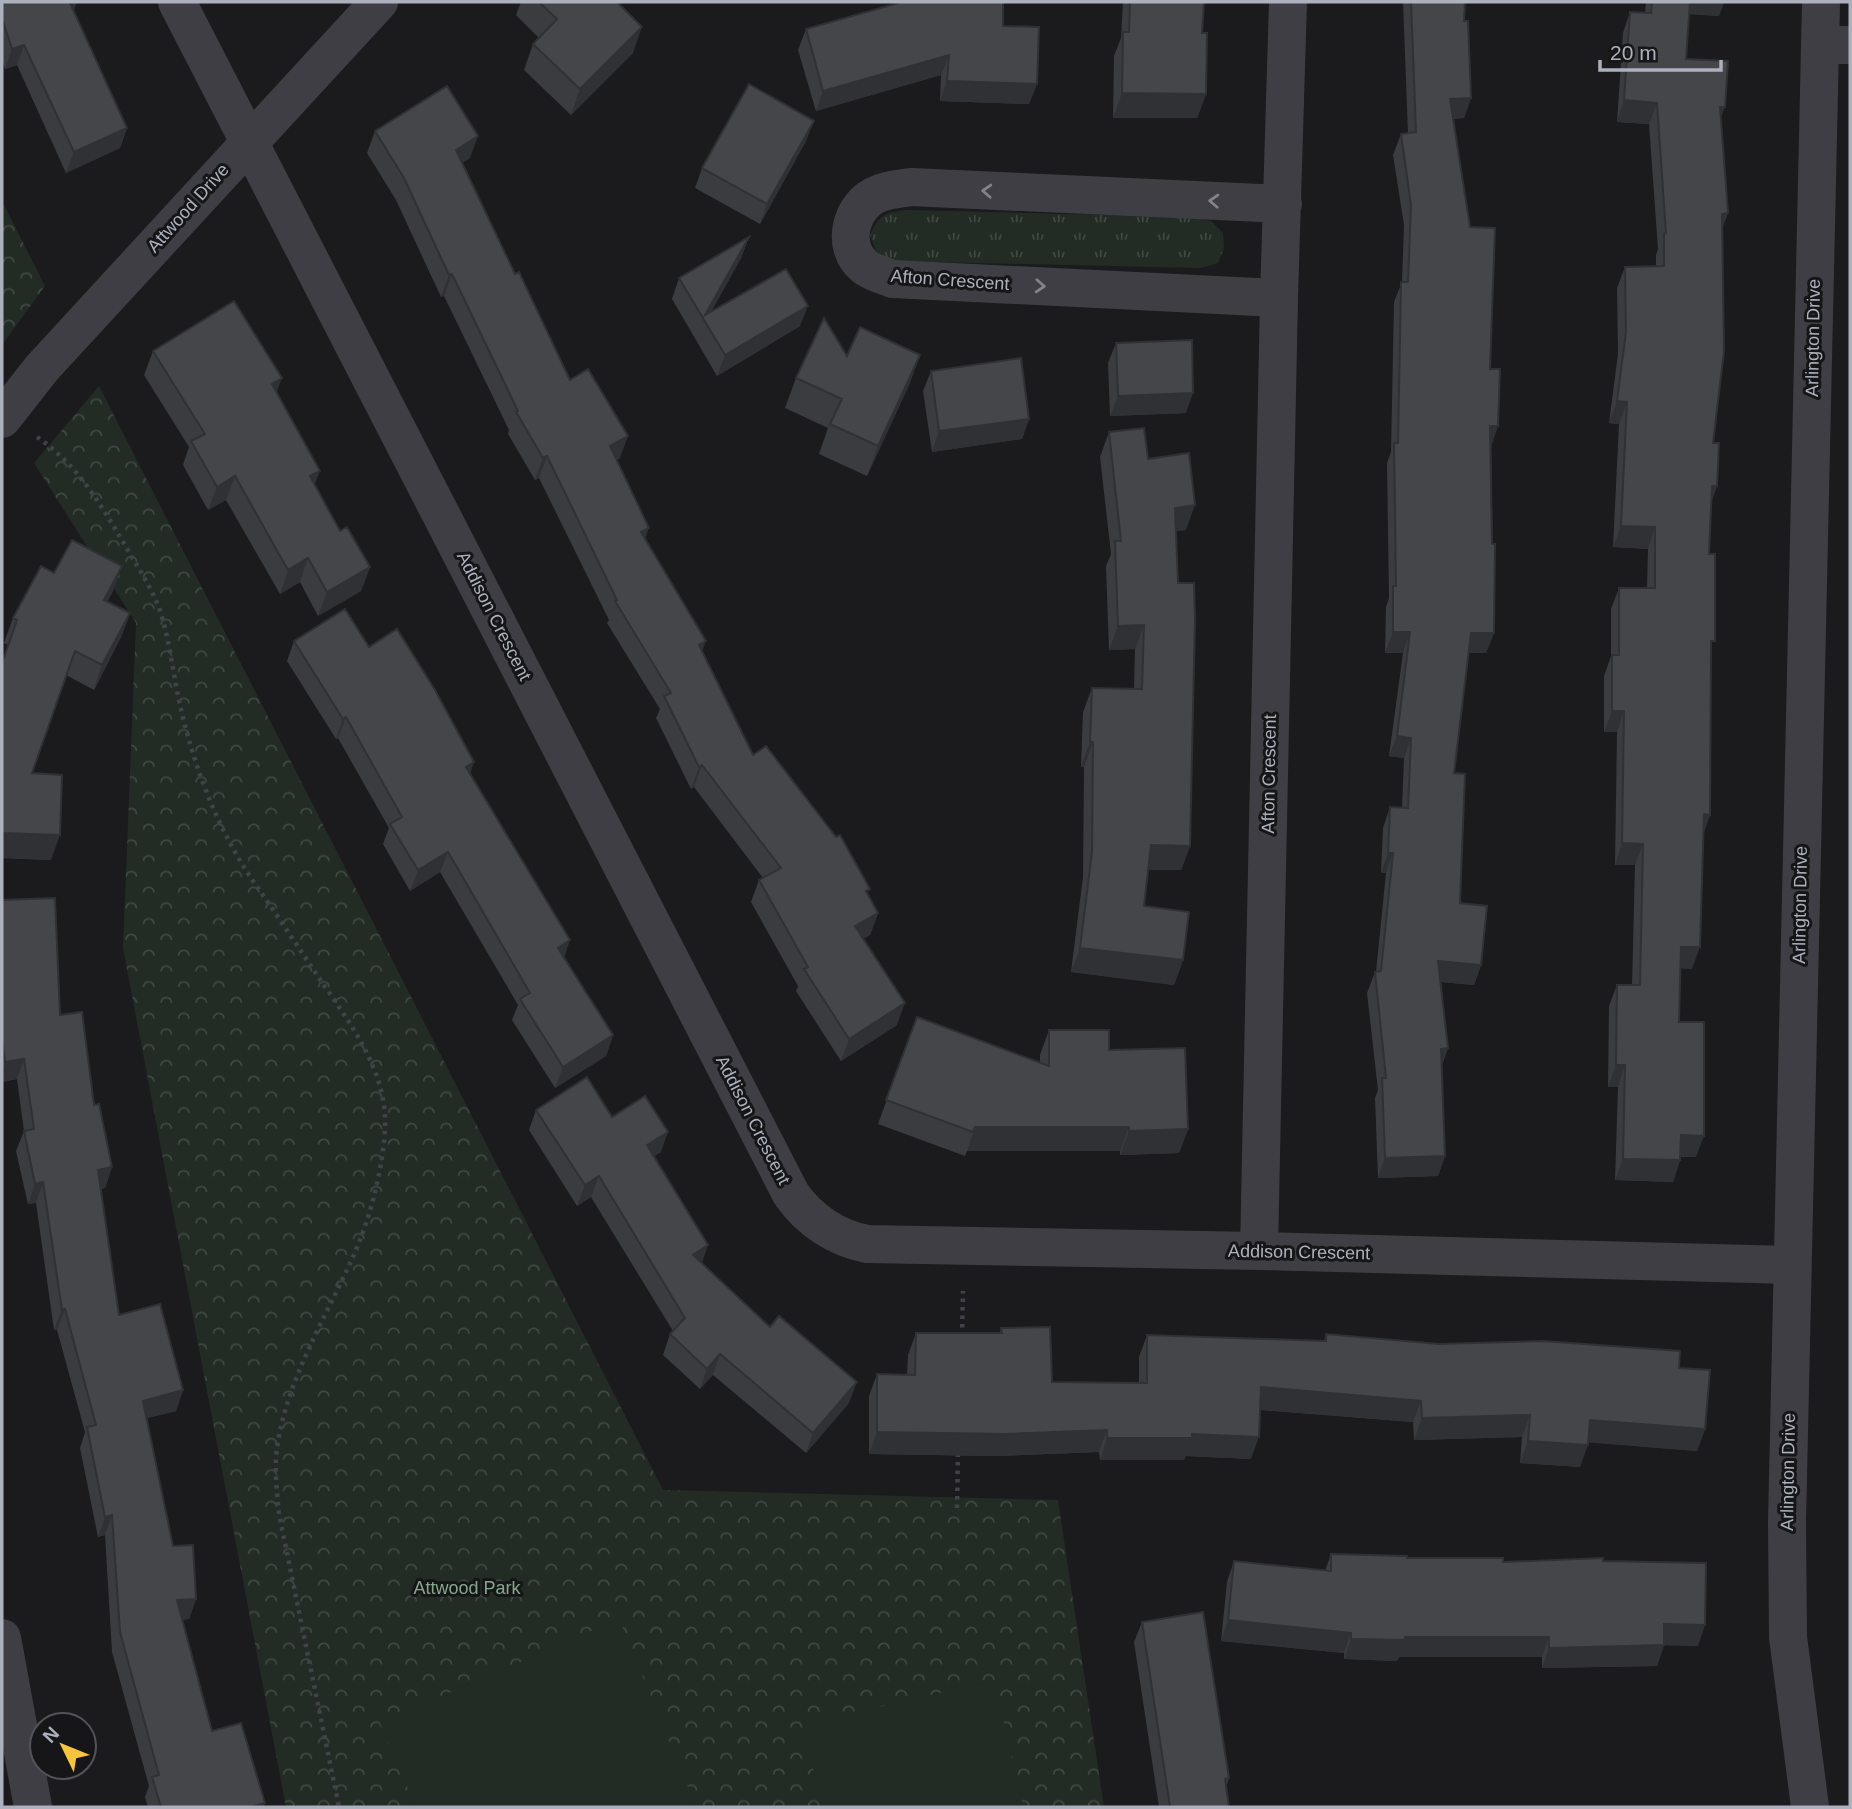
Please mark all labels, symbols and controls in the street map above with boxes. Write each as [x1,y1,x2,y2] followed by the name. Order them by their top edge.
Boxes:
[1600,28,1721,72] scale bar
[1610,41,1657,64] text: 20 m
[143,160,233,256] street label: Attwood Drive
[981,183,992,198] one-way arrow
[1209,194,1220,209] one-way arrow
[890,266,1010,294] street label: Afton Crescent
[1035,279,1046,294] one-way arrow
[1802,279,1824,397] street label: Arlington Drive
[453,548,535,684] street label: Addison Crescent
[1258,714,1280,834] street label: Afton Crescent
[1789,846,1811,964] street label: Arlington Drive
[712,1052,794,1188] street label: Addison Crescent
[1228,1241,1370,1263] street label: Addison Crescent
[1777,1413,1799,1531] street label: Arlington Drive
[413,1578,522,1598] park label: Attwood Park
[28,1711,98,1781] north arrow
[39,1723,63,1747] text: N

